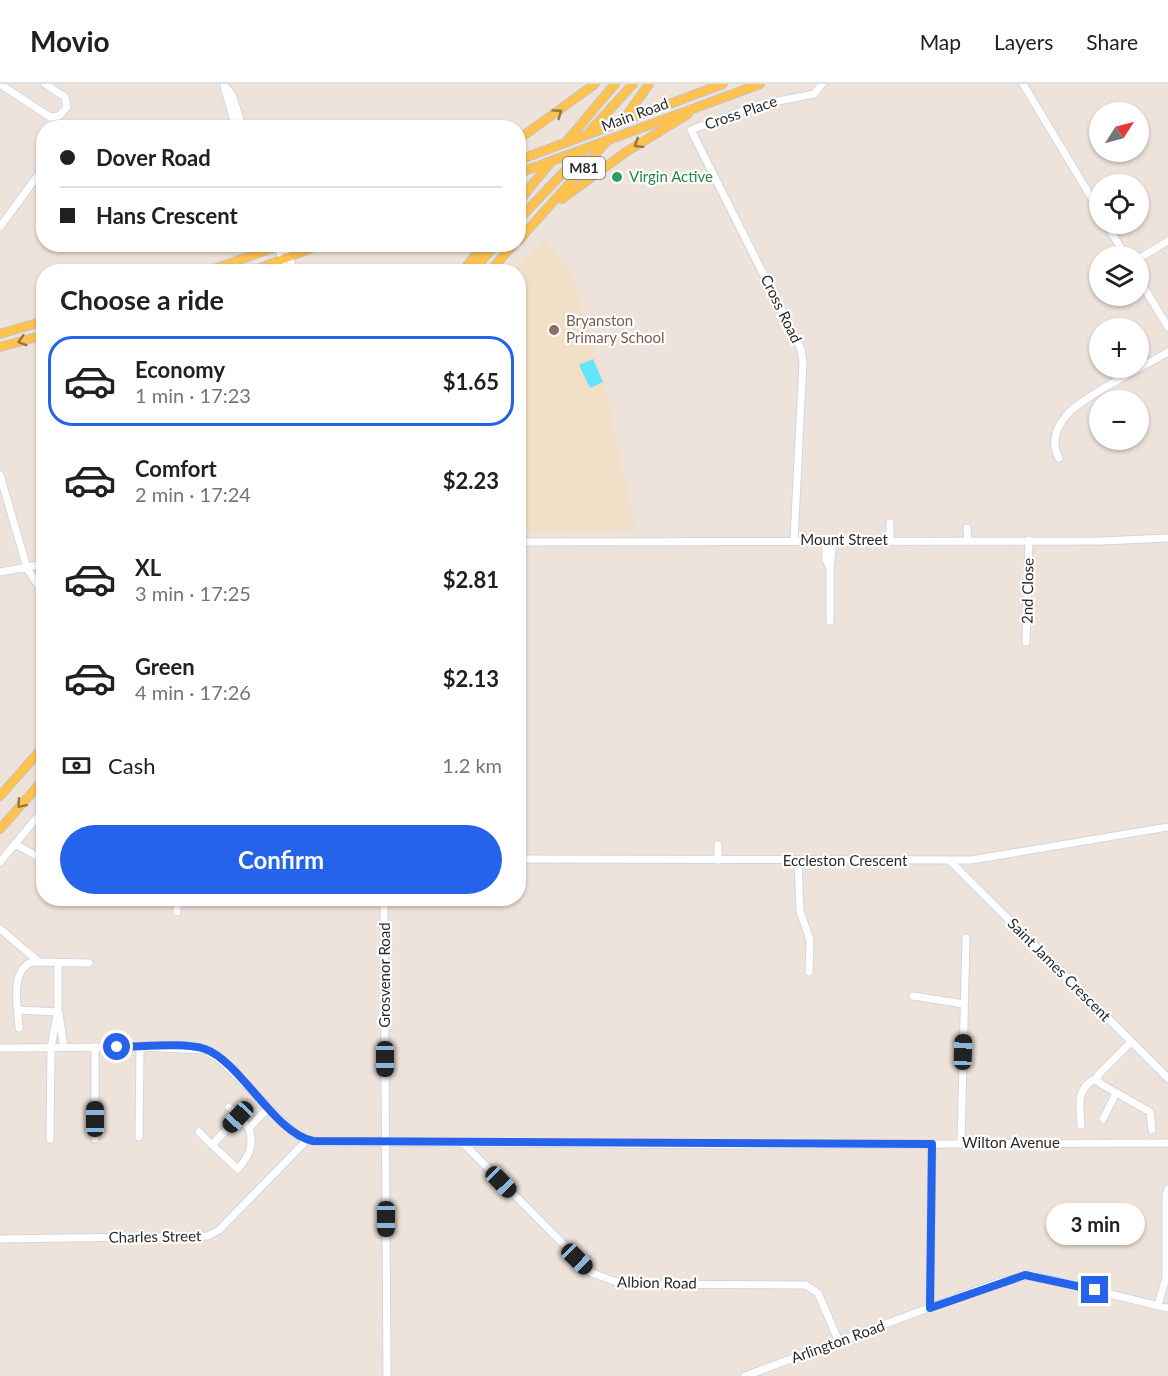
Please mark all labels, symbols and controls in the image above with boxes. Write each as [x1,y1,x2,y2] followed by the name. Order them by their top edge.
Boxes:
[30,24,110,58] text: Movio
[920,29,961,54] text: Map
[994,29,1053,54] text: Layers
[1086,29,1138,54] text: Share
[702,91,779,133] street label: Cross Place
[599,94,671,135] street label: Main Road
[1089,102,1149,162] north arrow
[1089,102,1149,450] map controls
[551,109,562,120] one-way arrow
[634,137,645,148] one-way arrow
[96,144,211,171] text: Dover Road
[563,157,605,179] road number: M81
[629,167,713,185] place label: Virgin Active
[610,170,624,184] marker: Virgin Active
[1089,174,1149,234] button: locate
[96,202,238,229] text: Hans Crescent
[1089,246,1149,306] button: layers
[758,271,806,346] street label: Cross Road
[60,283,224,316] text: Choose a ride
[566,311,665,346] place label: Bryanston Primary School
[1089,318,1149,378] button: +
[547,323,561,337] marker: Bryanston Primary School
[17,334,28,346] one-way arrow
[63,354,117,408] icon: car
[135,356,225,383] text: Economy
[443,368,499,395] text: $1.65
[135,383,251,407] text: 1 min · 17:23
[1089,390,1149,450] button: −
[63,453,117,507] icon: car
[135,455,217,482] text: Comfort
[443,467,499,494] text: $2.23
[135,482,251,506] text: 2 min · 17:24
[800,530,888,548] street label: Mount Street
[63,552,117,606] icon: car
[135,554,161,581] text: XL
[1017,558,1037,624] street label: 2nd Close
[443,566,499,593] text: $2.81
[135,581,251,605] text: 3 min · 17:25
[63,651,117,705] icon: car
[135,653,195,680] text: Green
[443,665,499,692] text: $2.13
[135,680,251,704] text: 4 min · 17:26
[60,749,93,782] icon: cash
[108,752,155,779] text: Cash
[442,753,502,777] text: 1.2 km
[18,797,29,808] one-way arrow
[60,825,502,894] button: Confirm
[783,851,908,869] street label: Eccleston Crescent
[1004,914,1115,1025] street label: Saint James Crescent
[375,922,393,1028] street label: Grosvenor Road
[103,1033,130,1060] route start
[953,1034,973,1070] car
[376,1041,394,1077] car
[219,1098,257,1136] car
[86,1101,104,1137] car
[962,1133,1060,1151] street label: Wilton Avenue
[482,1163,520,1201] car
[377,1201,395,1237] car
[1046,1203,1144,1245] callout: 3 min
[1071,1212,1120,1236] text: 3 min
[109,1226,202,1246] street label: Charles Street
[558,1240,596,1278] car
[617,1272,697,1292] street label: Albion Road
[1081,1276,1108,1303] route end
[788,1316,887,1366] street label: Arlington Road

